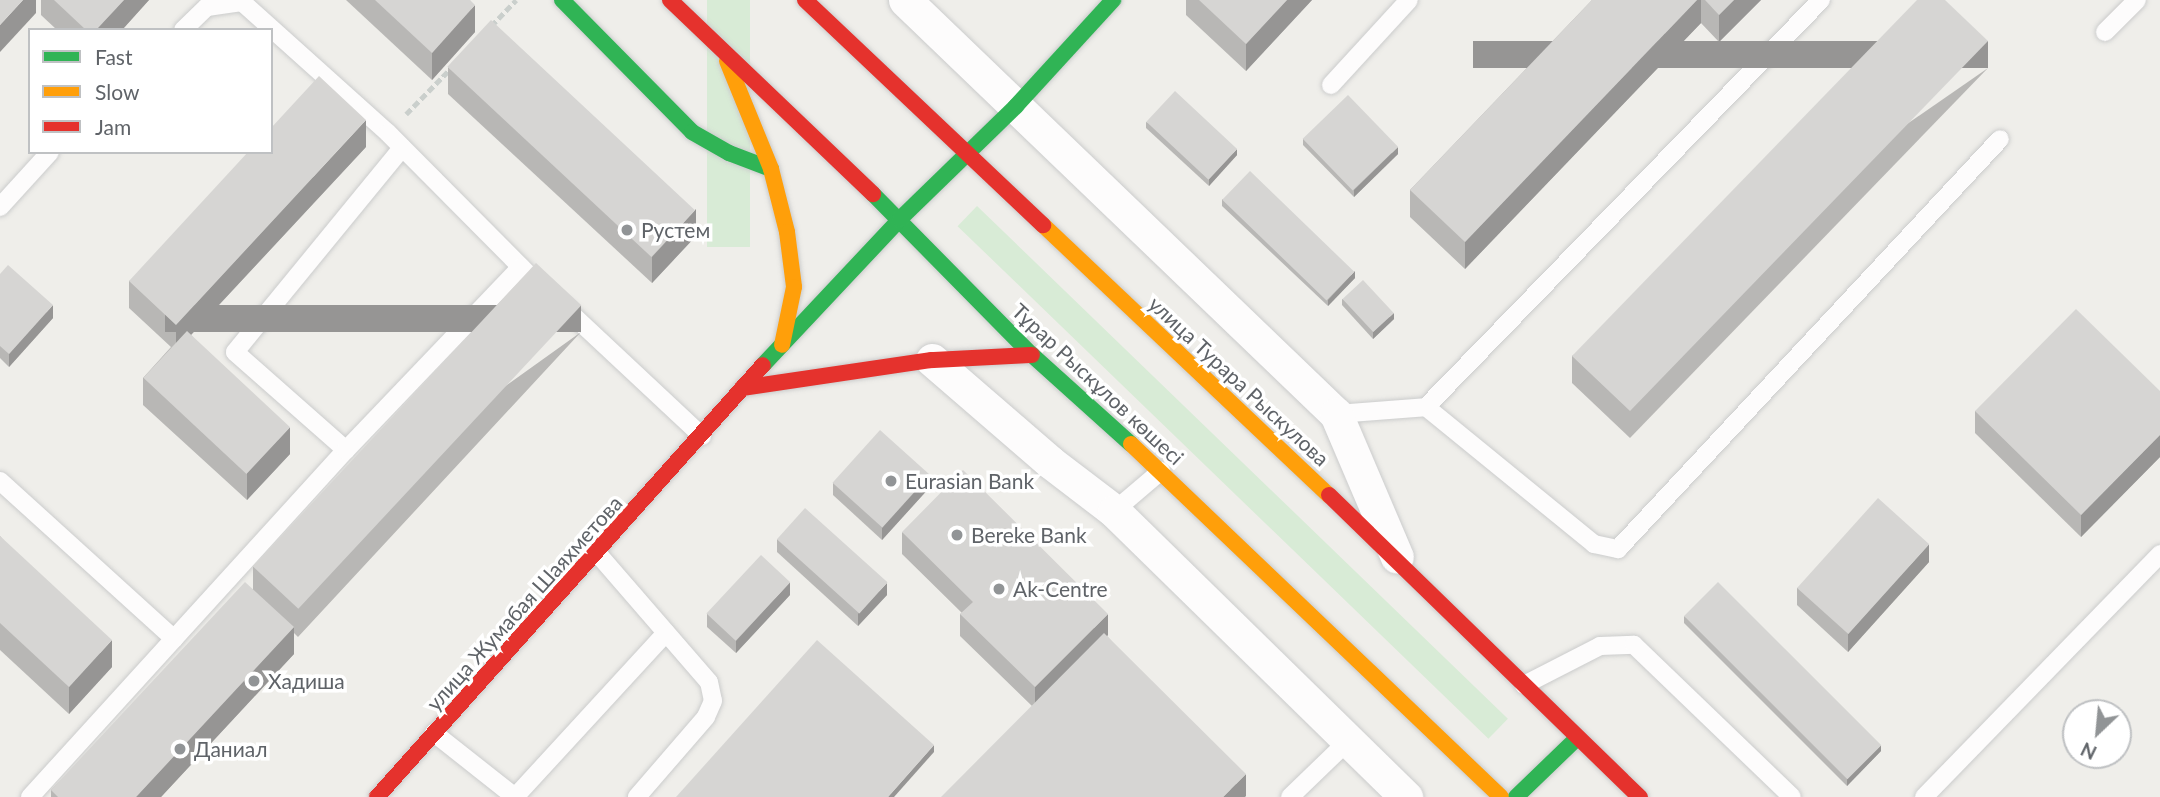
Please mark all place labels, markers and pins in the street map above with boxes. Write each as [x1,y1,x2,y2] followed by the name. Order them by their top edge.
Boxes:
[641,217,710,243] place label: Рустем
[619,222,635,238] marker: Рустем
[905,468,1034,494] place label: Eurasian Bank
[883,473,899,489] marker: Eurasian Bank
[971,522,1087,548] place label: Bereke Bank
[949,527,965,543] marker: Bereke Bank
[1013,576,1107,602] place label: Ak-Centre
[991,581,1007,597] marker: Ak-Centre
[268,668,345,694] place label: Хадиша
[246,673,262,689] marker: Хадиша
[194,736,267,762] place label: Даниал
[172,741,188,757] marker: Даниал

